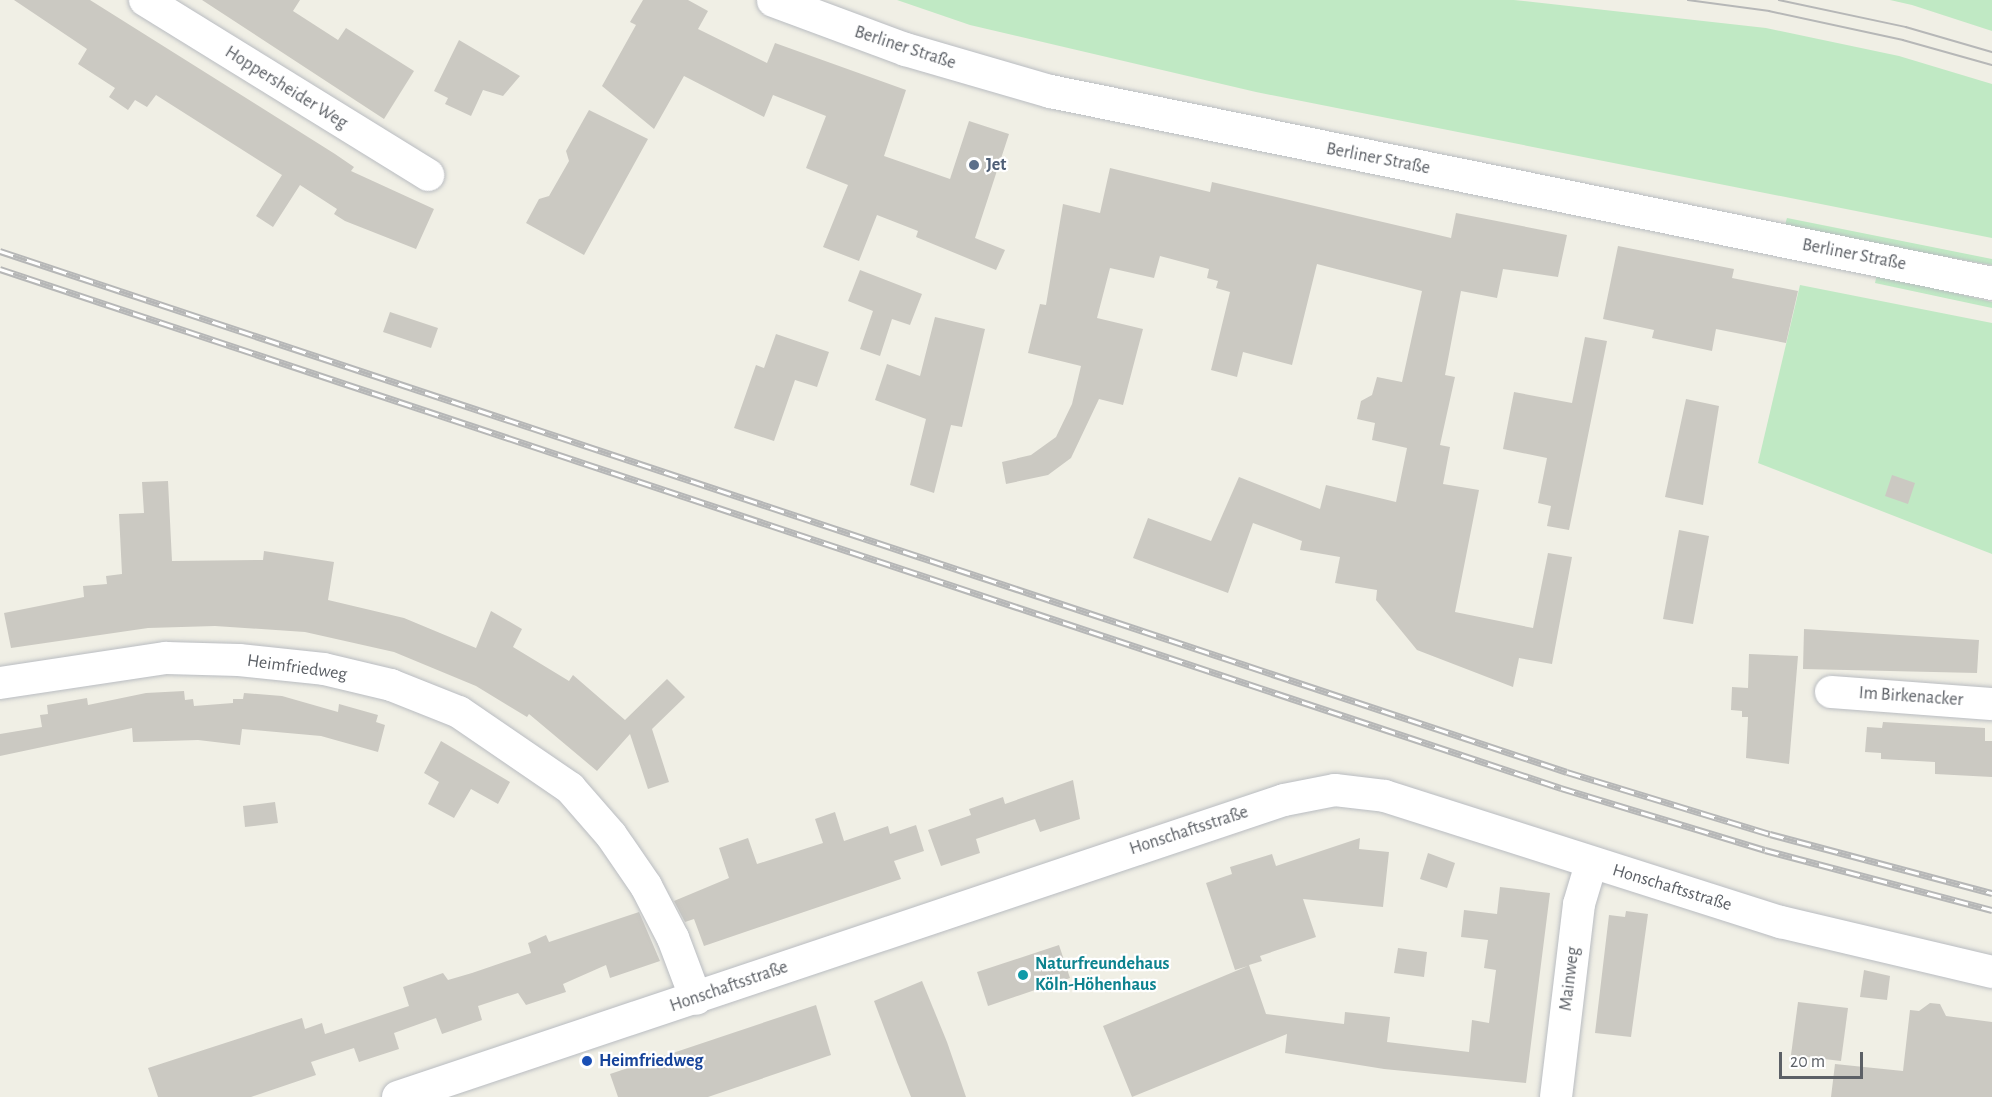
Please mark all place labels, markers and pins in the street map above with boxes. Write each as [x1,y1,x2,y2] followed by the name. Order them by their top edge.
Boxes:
[986,154,1006,176] place label: Jet
[967,158,981,172] marker: Jet
[1035,954,1169,996] place label: Naturfreundehaus Köln-Höhenhaus
[1016,968,1030,982] marker: Naturfreundehaus Köln-Höhenhaus
[599,1050,703,1072] place label: Heimfriedweg
[580,1054,594,1068] marker: Heimfriedweg

